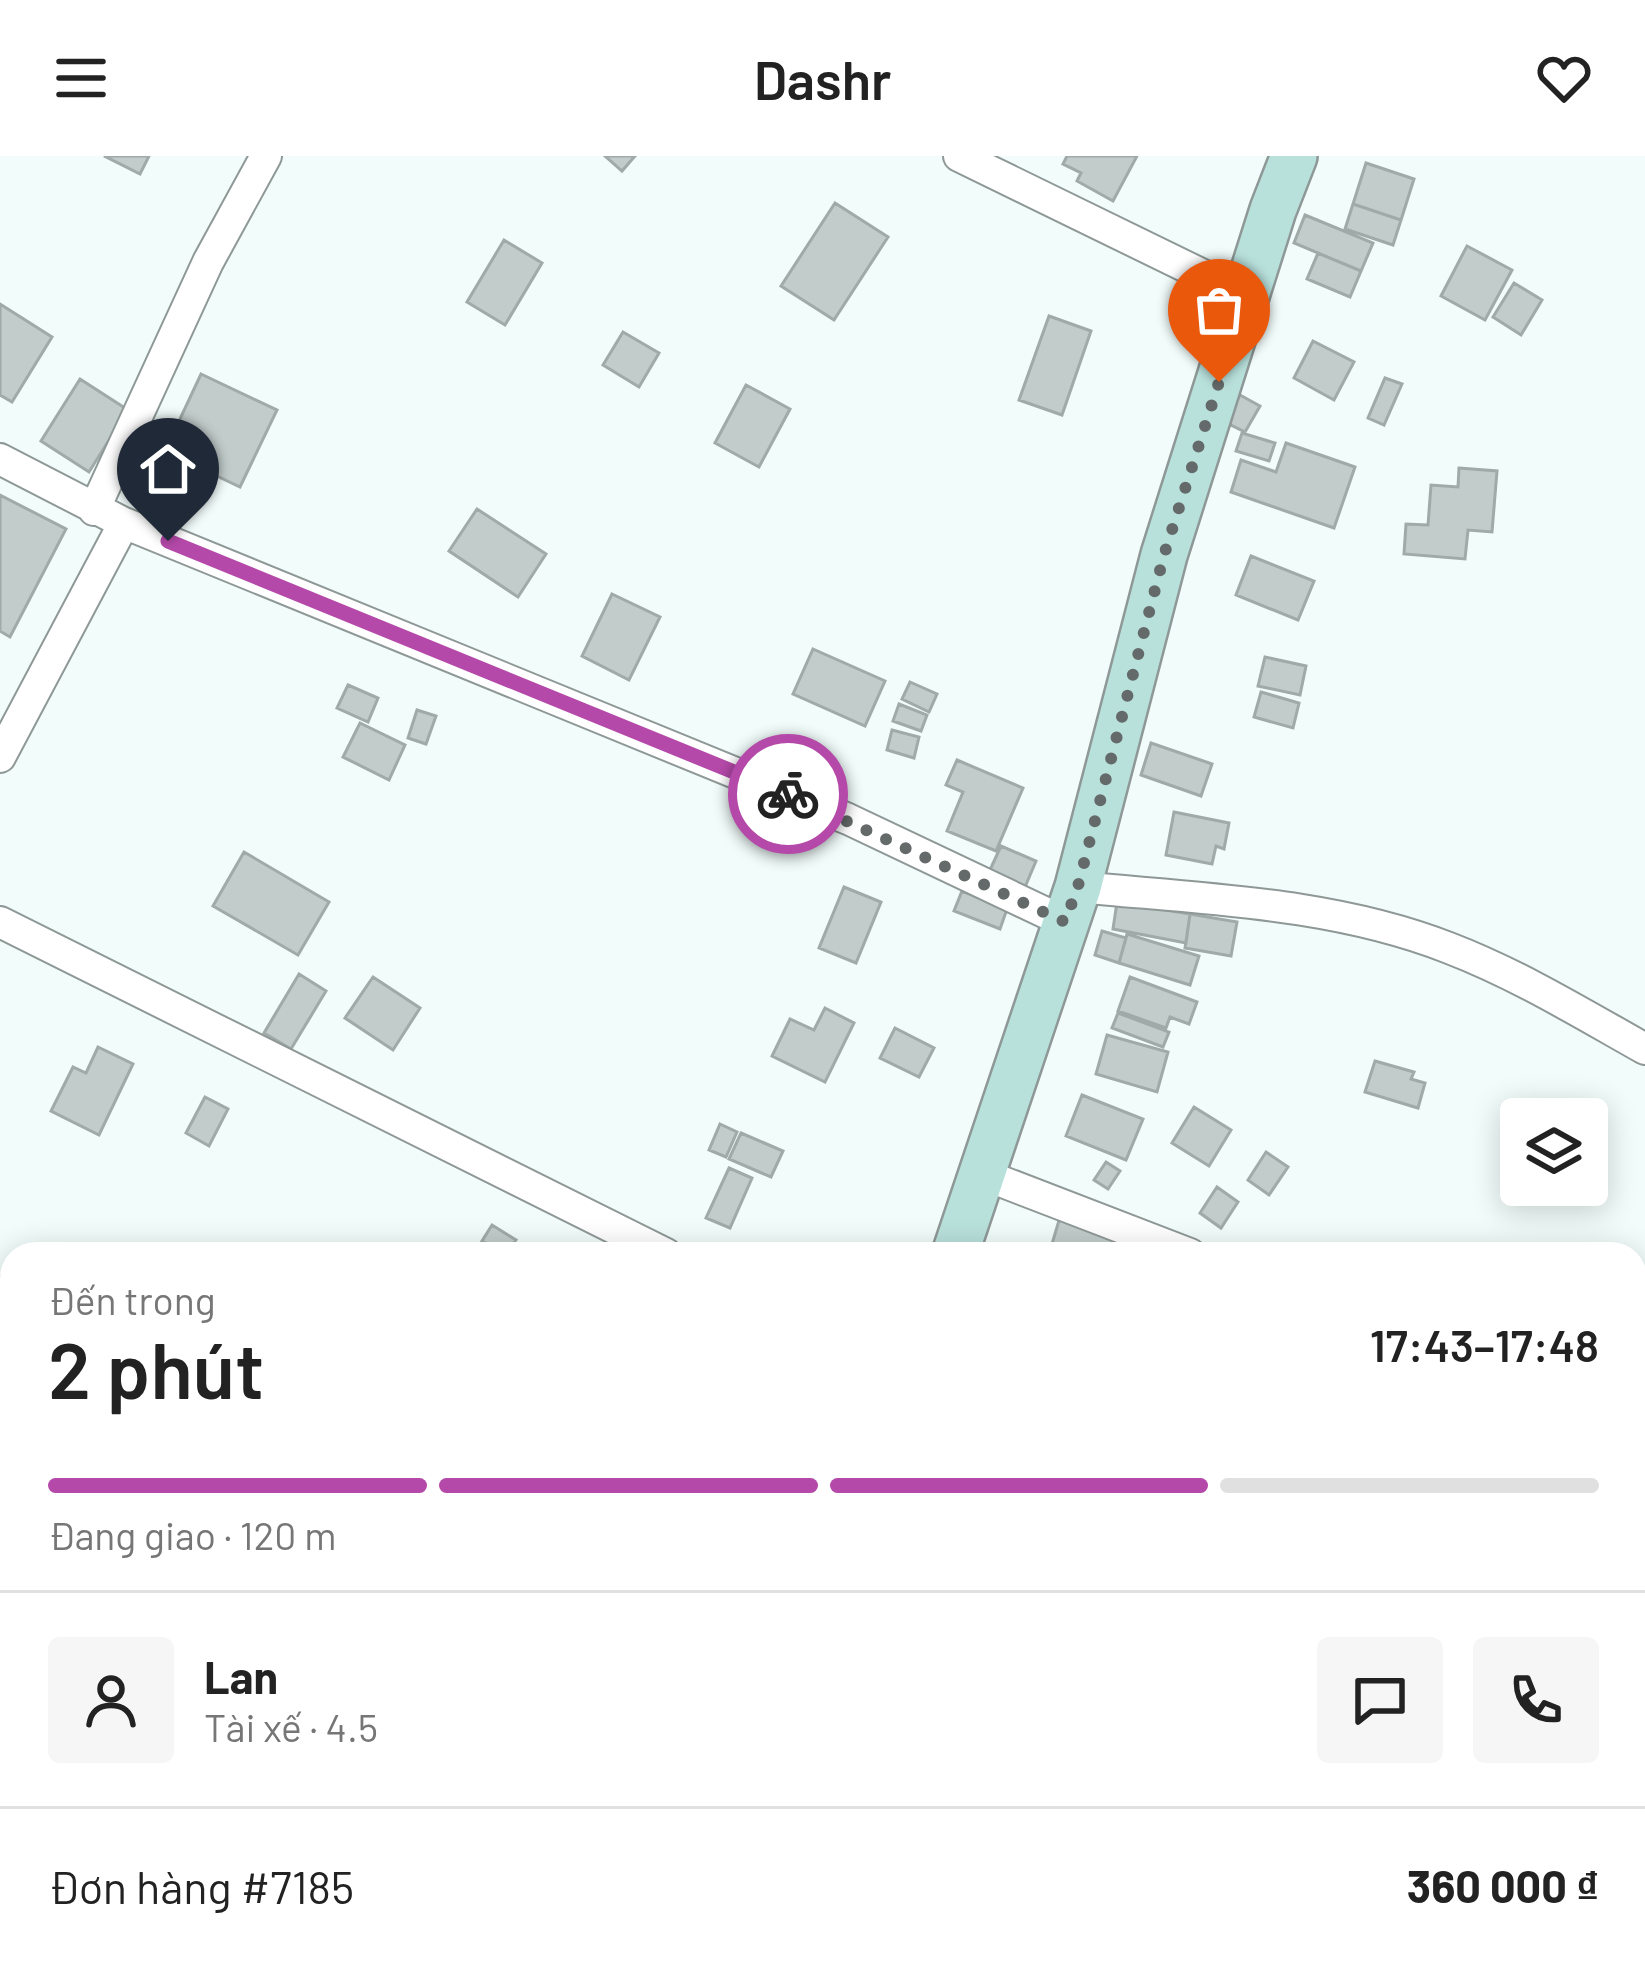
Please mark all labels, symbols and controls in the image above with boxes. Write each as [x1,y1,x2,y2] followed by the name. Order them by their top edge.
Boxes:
[48,45,114,111] icon: menu
[1531,45,1597,111] icon: heart
[754,46,891,111] text: Dashr
[1168,259,1270,382] pin
[1186,277,1252,343] icon: bag
[117,418,219,541] pin
[135,436,201,502] icon: home
[728,734,848,854] courier
[755,761,821,827] icon: bike
[1500,1098,1608,1206] map controls
[1500,1098,1608,1206] button: layers
[48,1276,216,1323] text: Đến trong
[1370,1317,1599,1371] text: 17:43–17:48
[48,1321,264,1415] text: 2 phút
[48,1511,336,1558] text: Đang giao · 120 m
[48,1637,174,1763] button: person
[1317,1637,1443,1763] button: chat
[1473,1637,1599,1763] button: phone
[204,1649,278,1703] text: Lan
[204,1703,378,1750] text: Tài xế · 4.5
[1407,1858,1599,1912] text: 360 000 ₫
[48,1859,354,1913] text: Đơn hàng #7185

